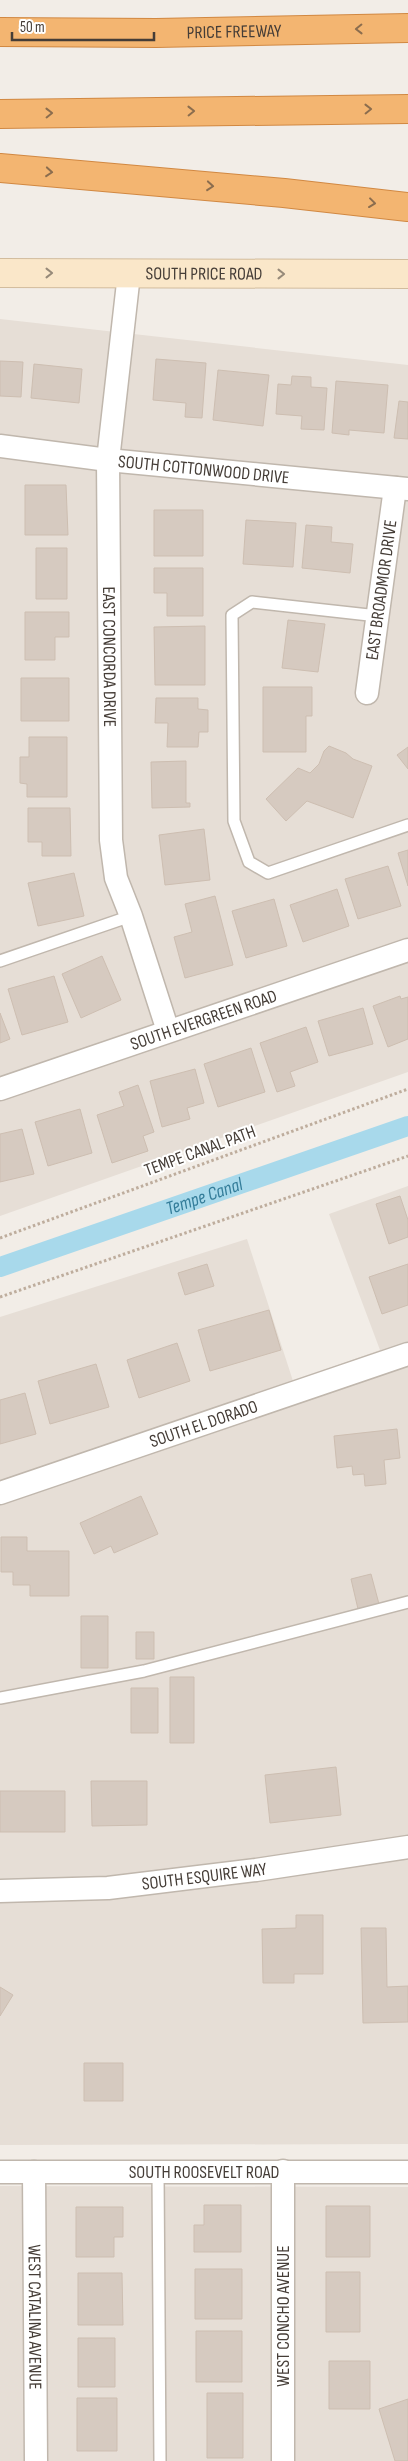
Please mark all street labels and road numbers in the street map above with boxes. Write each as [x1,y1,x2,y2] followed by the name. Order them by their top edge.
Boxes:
[186,20,282,43] street label: PRICE FREEWAY
[145,263,263,284] street label: SOUTH PRICE ROAD
[117,451,290,488] street label: SOUTH COTTONWOOD DRIVE
[361,518,401,661] street label: EAST BROADMOR DRIVE
[98,586,121,727] street label: EAST CONCORDA DRIVE
[127,985,280,1054] street label: SOUTH EVERGREEN ROAD
[142,1121,258,1181] street label: TEMPE CANAL PATH
[147,1395,260,1452] street label: SOUTH EL DORADO
[141,1858,269,1894] street label: SOUTH ESQUIRE WAY
[129,2162,279,2183] street label: SOUTH ROOSEVELT ROAD
[24,2244,46,2390] street label: WEST CATALINA AVENUE
[273,2245,294,2387] street label: WEST CONCHO AVENUE

